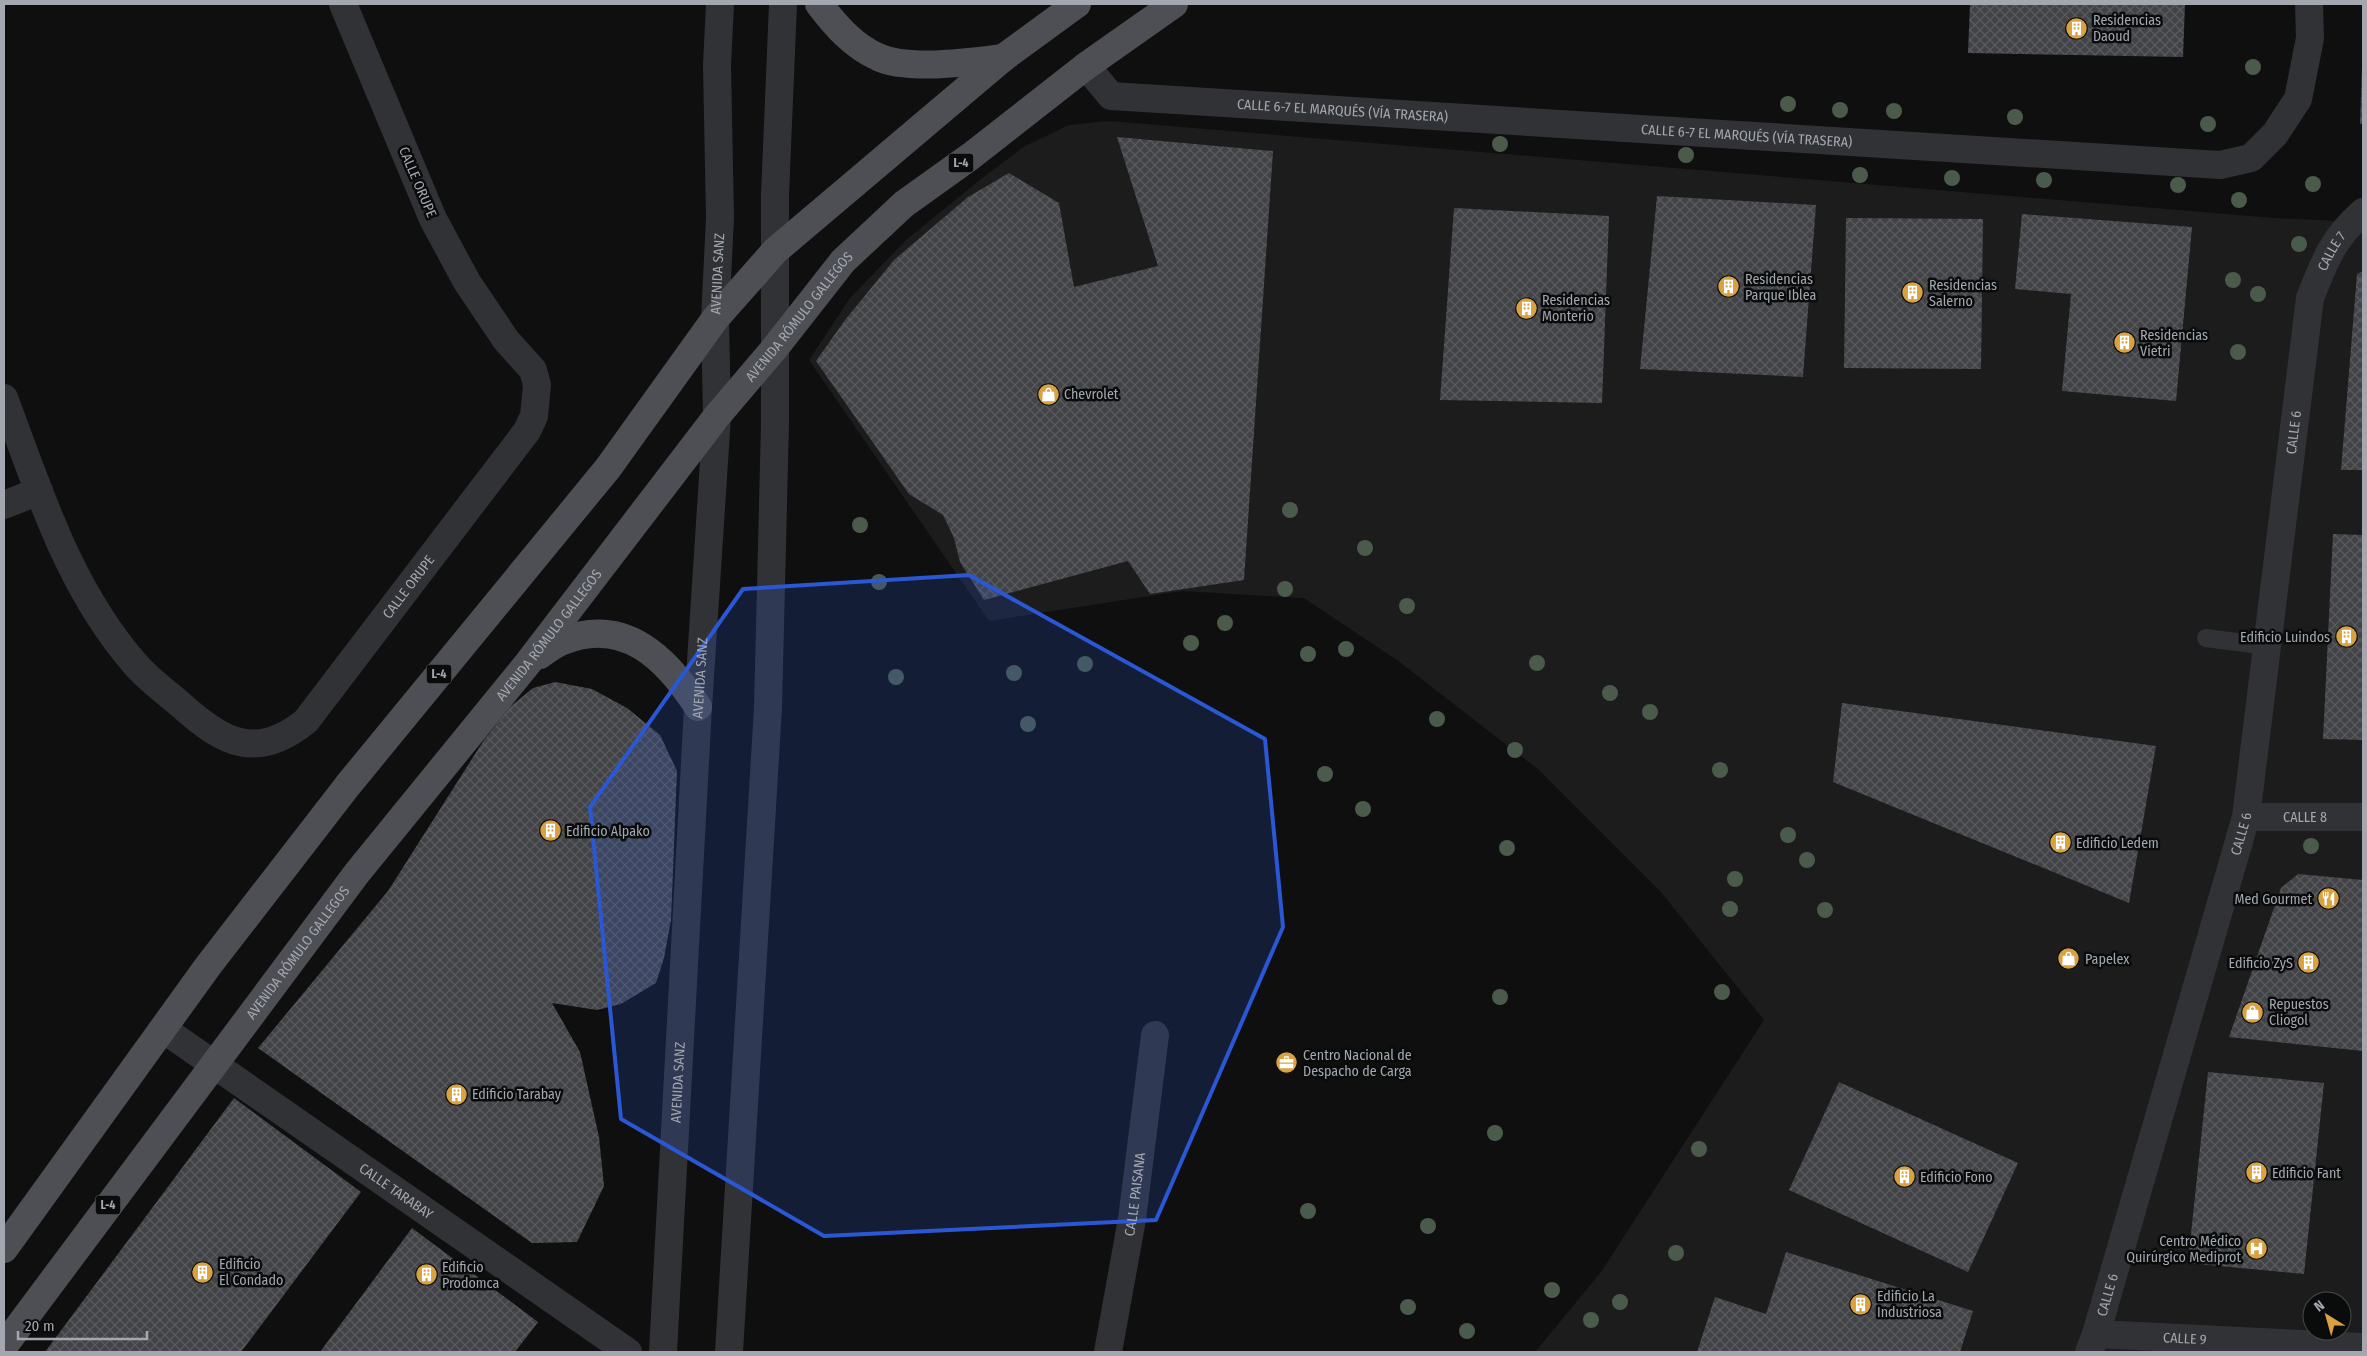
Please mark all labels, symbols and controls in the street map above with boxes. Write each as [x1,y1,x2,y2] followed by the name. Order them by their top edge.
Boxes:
[2093,12,2161,45] place label: Residencias Daoud
[2065,16,2089,40] building icon: Residencias Daoud
[1236,96,1449,126] street label: CALLE 6-7 EL MARQUÉS (VÍA TRASERA)
[1641,121,1853,151] street label: CALLE 6-7 EL MARQUÉS (VÍA TRASERA)
[395,144,440,221] street label: CALLE ORUPE
[948,154,974,172] road number: L-4
[2314,228,2350,274] street label: CALLE 7
[707,232,728,315] street label: AVENIDA SANZ
[742,248,857,385] street label: AVENIDA RÓMULO GALLEGOS
[1745,271,1817,304] place label: Residencias Parque Iblea
[1717,275,1741,299] building icon: Residencias Parque Iblea
[1929,277,1997,310] place label: Residencias Salerno
[1901,281,1925,305] building icon: Residencias Salerno
[1542,292,1610,325] place label: Residencias Monterio
[1514,296,1538,320] building icon: Residencias Monterio
[2140,327,2208,360] place label: Residencias Vietri
[2112,331,2136,355] building icon: Residencias Vietri
[1036,382,1060,406] shop icon: Chevrolet
[1064,386,1119,403] place label: Chevrolet
[2283,410,2305,455] street label: CALLE 6
[379,552,439,622] street label: CALLE ORUPE
[493,566,606,704] street label: AVENIDA RÓMULO GALLEGOS
[2334,625,2358,649] building icon: Edificio Luindos
[2240,629,2330,646] place label: Edificio Luindos
[689,637,712,719] street label: AVENIDA SANZ
[426,664,452,684] road number: L-4
[2283,809,2327,826] street label: CALLE 8
[2227,812,2255,857] street label: CALLE 6
[538,819,562,843] building icon: Edificio Alpako
[566,823,650,840] place label: Edificio Alpako
[2048,831,2072,855] building icon: Edificio Ledem
[2076,835,2159,852] place label: Edificio Ledem
[243,883,353,1023] street label: AVENIDA RÓMULO GALLEGOS
[2316,887,2340,911] restaurant icon: Med Gourmet
[2234,891,2312,908] place label: Med Gourmet
[2057,947,2081,971] shop icon: Papelex
[2085,951,2130,968] place label: Papelex
[2297,951,2321,975] building icon: Edificio ZyS
[2229,955,2293,972] place label: Edificio ZyS
[2269,996,2329,1029] place label: Repuestos Cliogol
[2241,1000,2265,1024] shop icon: Repuestos Cliogol
[667,1041,689,1123] street label: AVENIDA SANZ
[1303,1047,1412,1080] place label: Centro Nacional de Despacho de Carga
[1275,1051,1299,1075] office icon: Centro Nacional de Despacho de Carga
[444,1082,468,1106] building icon: Edificio Tarabay
[472,1086,562,1103] place label: Edificio Tarabay
[1121,1151,1149,1238] street label: CALLE PAISANA
[356,1160,436,1223] street label: CALLE TARABAY
[2244,1161,2268,1185] building icon: Edificio Fant
[1892,1165,1916,1189] building icon: Edificio Fono
[2272,1165,2341,1182] place label: Edificio Fant
[1920,1169,1993,1186] place label: Edificio Fono
[96,1196,120,1214] road number: L-4
[2126,1233,2241,1266] place label: Centro Médico Quirúrgico Mediprot
[2245,1237,2269,1261] hospital icon: Centro Médico Quirúrgico Mediprot
[219,1256,283,1289] place label: Edificio El Condado
[442,1259,499,1292] place label: Edificio Prodomca
[191,1260,215,1284] building icon: Edificio El Condado
[414,1263,438,1287] building icon: Edificio Prodomca
[2094,1272,2122,1318] street label: CALLE 6
[1877,1288,1942,1321] place label: Edificio La Industriosa
[2302,1291,2352,1341] north arrow
[1849,1292,1873,1316] building icon: Edificio La Industriosa
[2311,1297,2328,1315] text: N
[18,1308,146,1340] scale bar
[25,1317,55,1335] text: 20 m
[2163,1329,2207,1348] street label: CALLE 9

